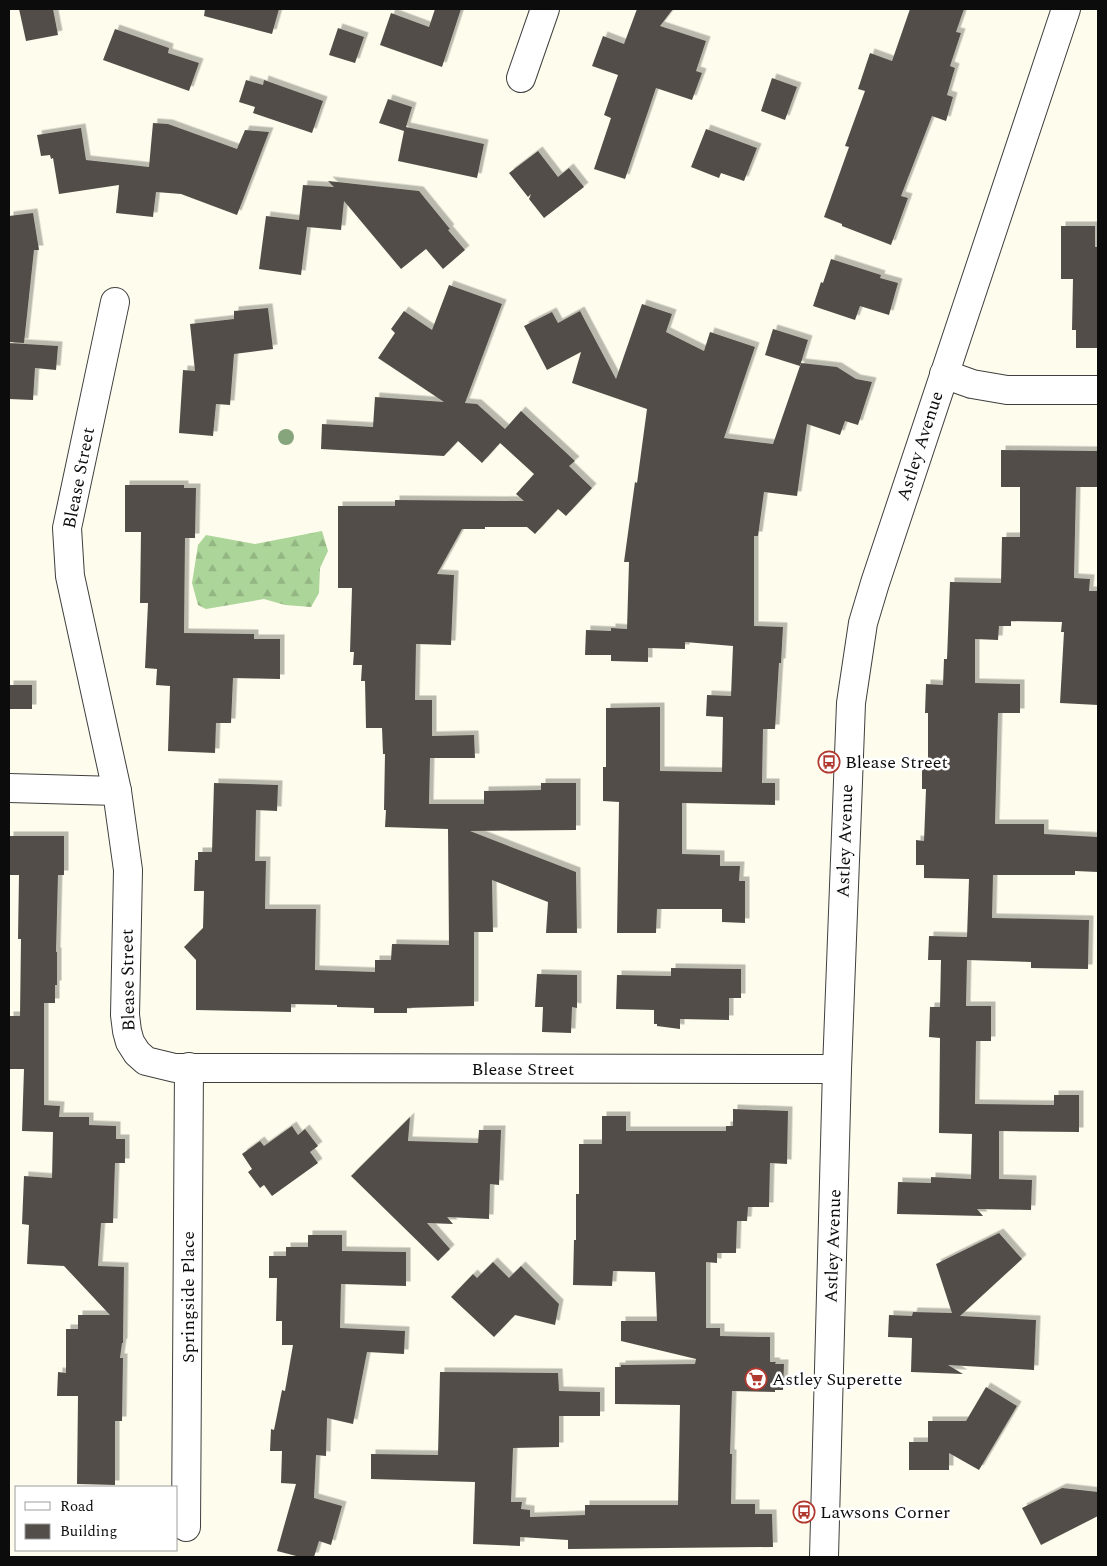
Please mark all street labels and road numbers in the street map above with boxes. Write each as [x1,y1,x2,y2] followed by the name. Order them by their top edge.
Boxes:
[890,388,950,504] street label: Astley Avenue
[56,425,102,531] street label: Blease Street
[830,784,860,898] street label: Astley Avenue
[114,928,142,1032] street label: Blease Street
[472,1056,574,1083] street label: Blease Street
[818,1189,848,1303] street label: Astley Avenue
[175,1231,202,1363] street label: Springside Place

